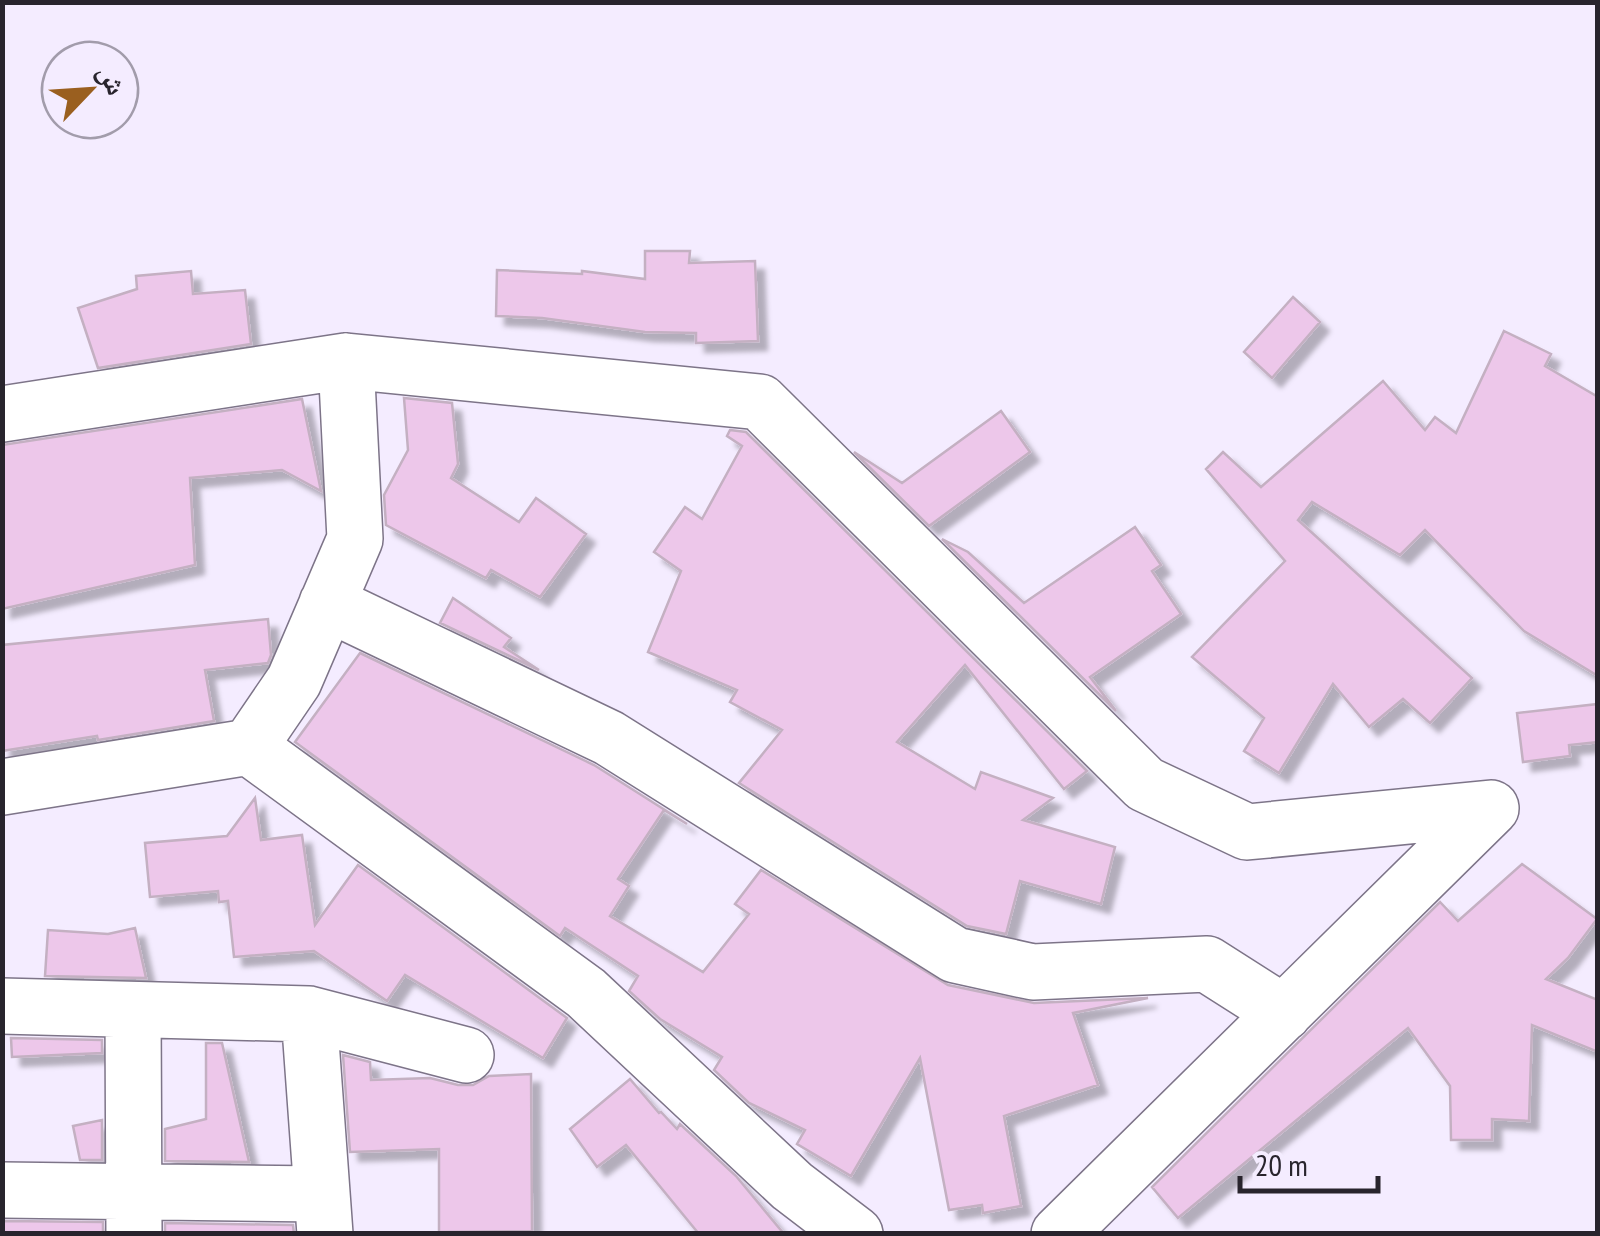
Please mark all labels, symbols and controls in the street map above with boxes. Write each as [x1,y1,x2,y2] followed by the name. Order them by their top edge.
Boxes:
[40,40,140,140] north arrow
[90,58,136,101] text: ش
[1240,1131,1378,1193] scale bar
[1255,1145,1308,1184] text: 20 m

